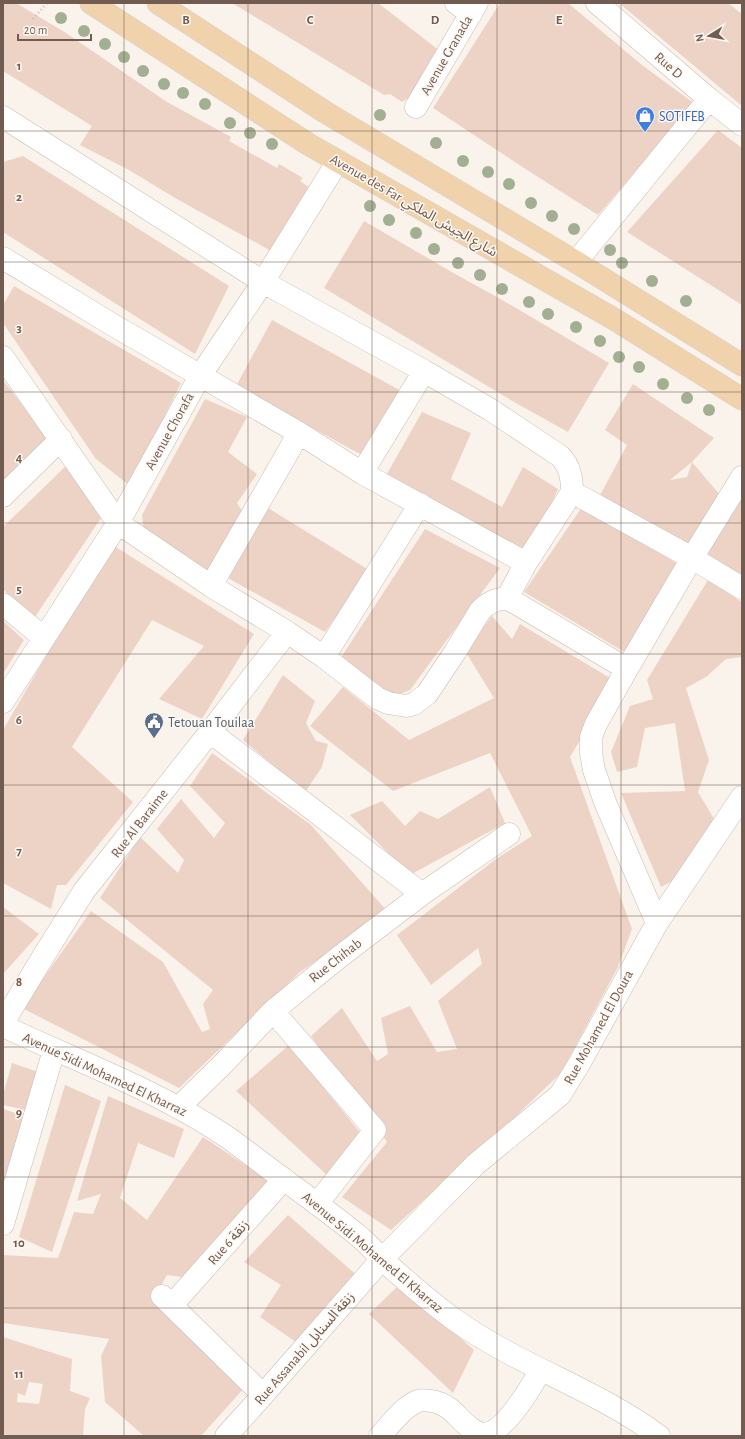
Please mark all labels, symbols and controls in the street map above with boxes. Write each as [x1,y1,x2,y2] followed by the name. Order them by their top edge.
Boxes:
[418,13,476,98] street label: Avenue Granada
[182,14,190,27] text: B
[307,14,314,27] text: C
[431,14,440,27] text: D
[556,14,563,27] text: E
[18,16,91,42] scale bar
[689,16,729,56] north arrow
[24,24,47,36] text: 20 m
[694,33,706,43] text: N
[652,50,685,82] street label: Rue D
[17,60,21,73] text: 1
[634,105,656,133] shop icon: SOTIFEB
[659,110,705,124] place label: SOTIFEB
[326,152,500,262] street label: Avenue des Far شارع الجيش الملكي
[16,191,22,204] text: 2
[16,322,22,335] text: 3
[143,390,197,472] street label: Avenue Chorafa
[16,452,23,465] text: 4
[16,583,22,596] text: 5
[143,711,165,739] public building icon: Tetouan Touilaa
[16,714,22,727] text: 6
[168,716,255,730] place label: Tetouan Touilaa
[109,787,171,861] street label: Rue Al Baraime
[16,845,22,858] text: 7
[307,936,364,985] street label: Rue Chihab
[562,968,636,1087] street label: Rue Mohamed El Doura
[16,976,22,989] text: 8
[20,1031,189,1119] street label: Avenue Sidi Mohamed El Kharraz
[16,1107,22,1120] text: 9
[299,1190,446,1316] street label: Avenue Sidi Mohamed El Kharraz
[206,1217,253,1268] street label: Rue 6 زنقة
[13,1237,25,1250] text: 10
[252,1290,358,1408] street label: Rue Assanabil زنقة السنابل
[14,1368,24,1381] text: 11

